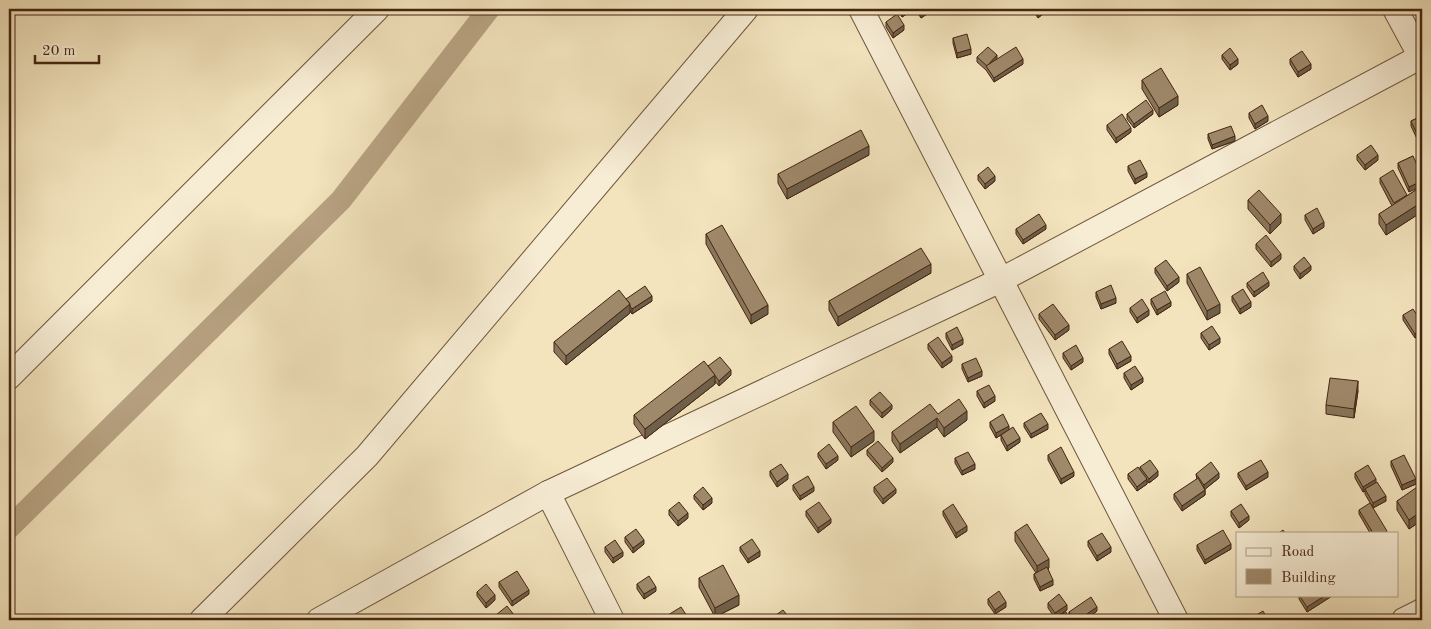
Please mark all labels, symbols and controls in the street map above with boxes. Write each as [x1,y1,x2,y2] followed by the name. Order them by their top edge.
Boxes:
[35,32,99,64] scale bar
[42,44,76,59] text: 20 m
[1236,532,1398,596] legend
[1281,545,1315,560] text: Road
[1281,571,1336,586] text: Building

